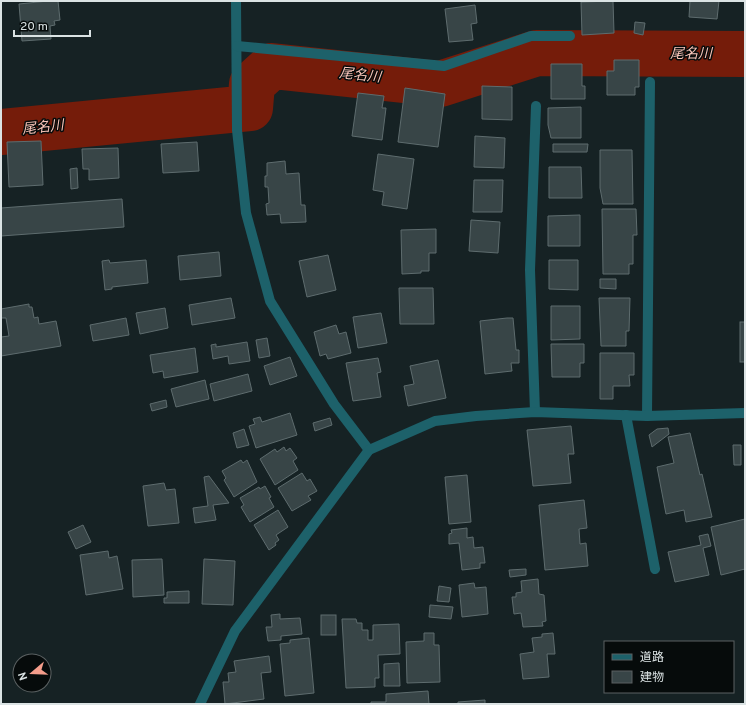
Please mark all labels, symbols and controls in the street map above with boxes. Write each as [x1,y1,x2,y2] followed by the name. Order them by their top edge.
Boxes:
[14,12,90,38] scale bar
[20,19,48,35] text: 20 m
[670,46,714,63] water label: 尾名川
[338,65,384,87] water label: 尾名川
[21,117,67,139] water label: 尾名川
[604,641,734,693] legend
[640,650,664,666] text: 道路
[12,653,52,693] north arrow
[16,670,31,682] text: N
[640,670,664,686] text: 建物

